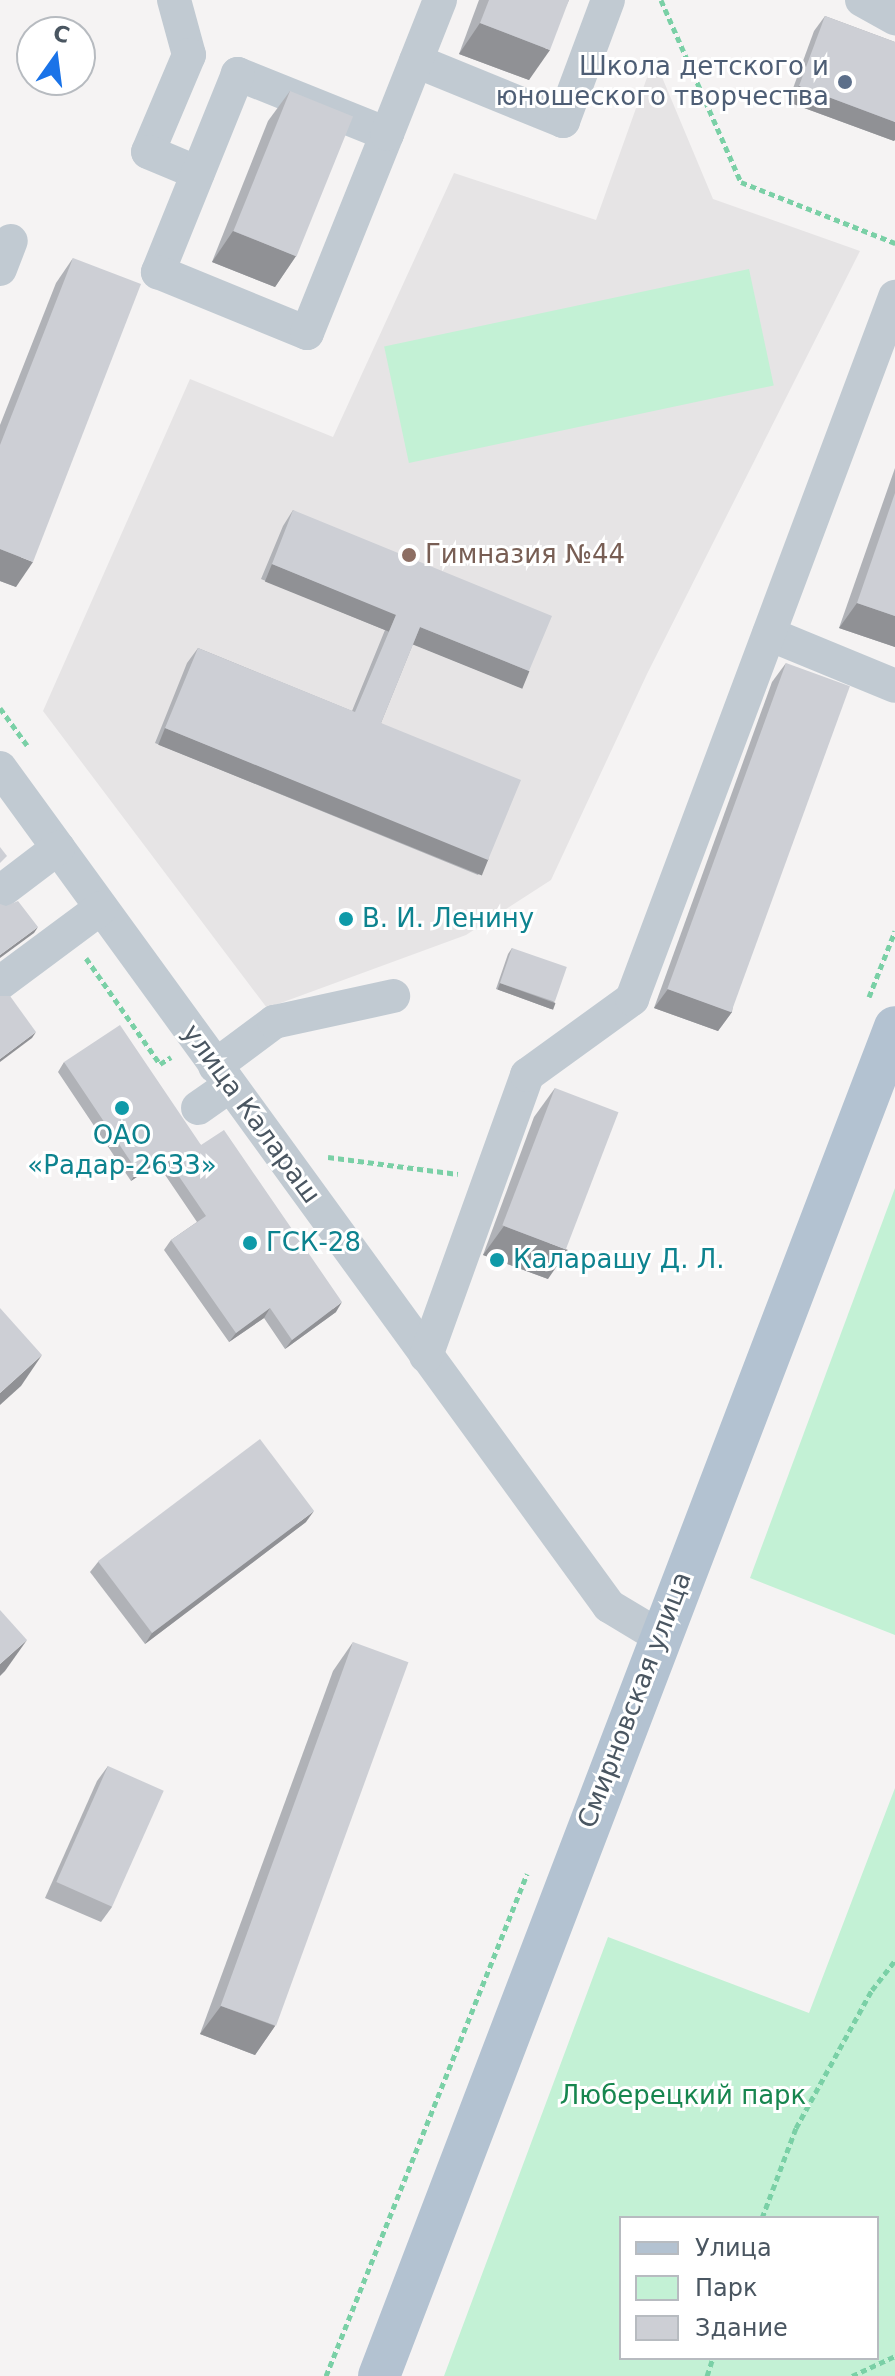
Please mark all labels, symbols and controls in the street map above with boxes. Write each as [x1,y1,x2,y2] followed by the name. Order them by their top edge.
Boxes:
[16,16,96,96] north arrow
[51,20,72,48] text: С
[496,51,829,112] place label: Школа детского и юношеского творчества
[836,73,854,91] marker: Школа детского и юношеского творчества
[425,539,625,571] place label: Гимназия №44
[400,546,418,564] marker: Гимназия №44
[362,903,534,935] place label: В. И. Ленину
[337,910,355,928] marker: В. И. Ленину
[175,1018,327,1210] street label: улица Калараш
[113,1099,131,1117] marker: ОАО «Радар-2633»
[27,1120,217,1182] place label: ОАО «Радар-2633»
[266,1227,361,1259] place label: ГСК-28
[241,1234,259,1252] marker: ГСК-28
[513,1244,724,1276] place label: Каларашу Д. Л.
[488,1251,506,1269] marker: Каларашу Д. Л.
[572,1568,698,1832] street label: Смирновская улица
[560,2080,806,2112] park label: Люберецкий парк
[619,2216,879,2360] legend
[695,2234,772,2262] text: Улица
[695,2274,757,2302] text: Парк
[695,2314,788,2342] text: Здание

